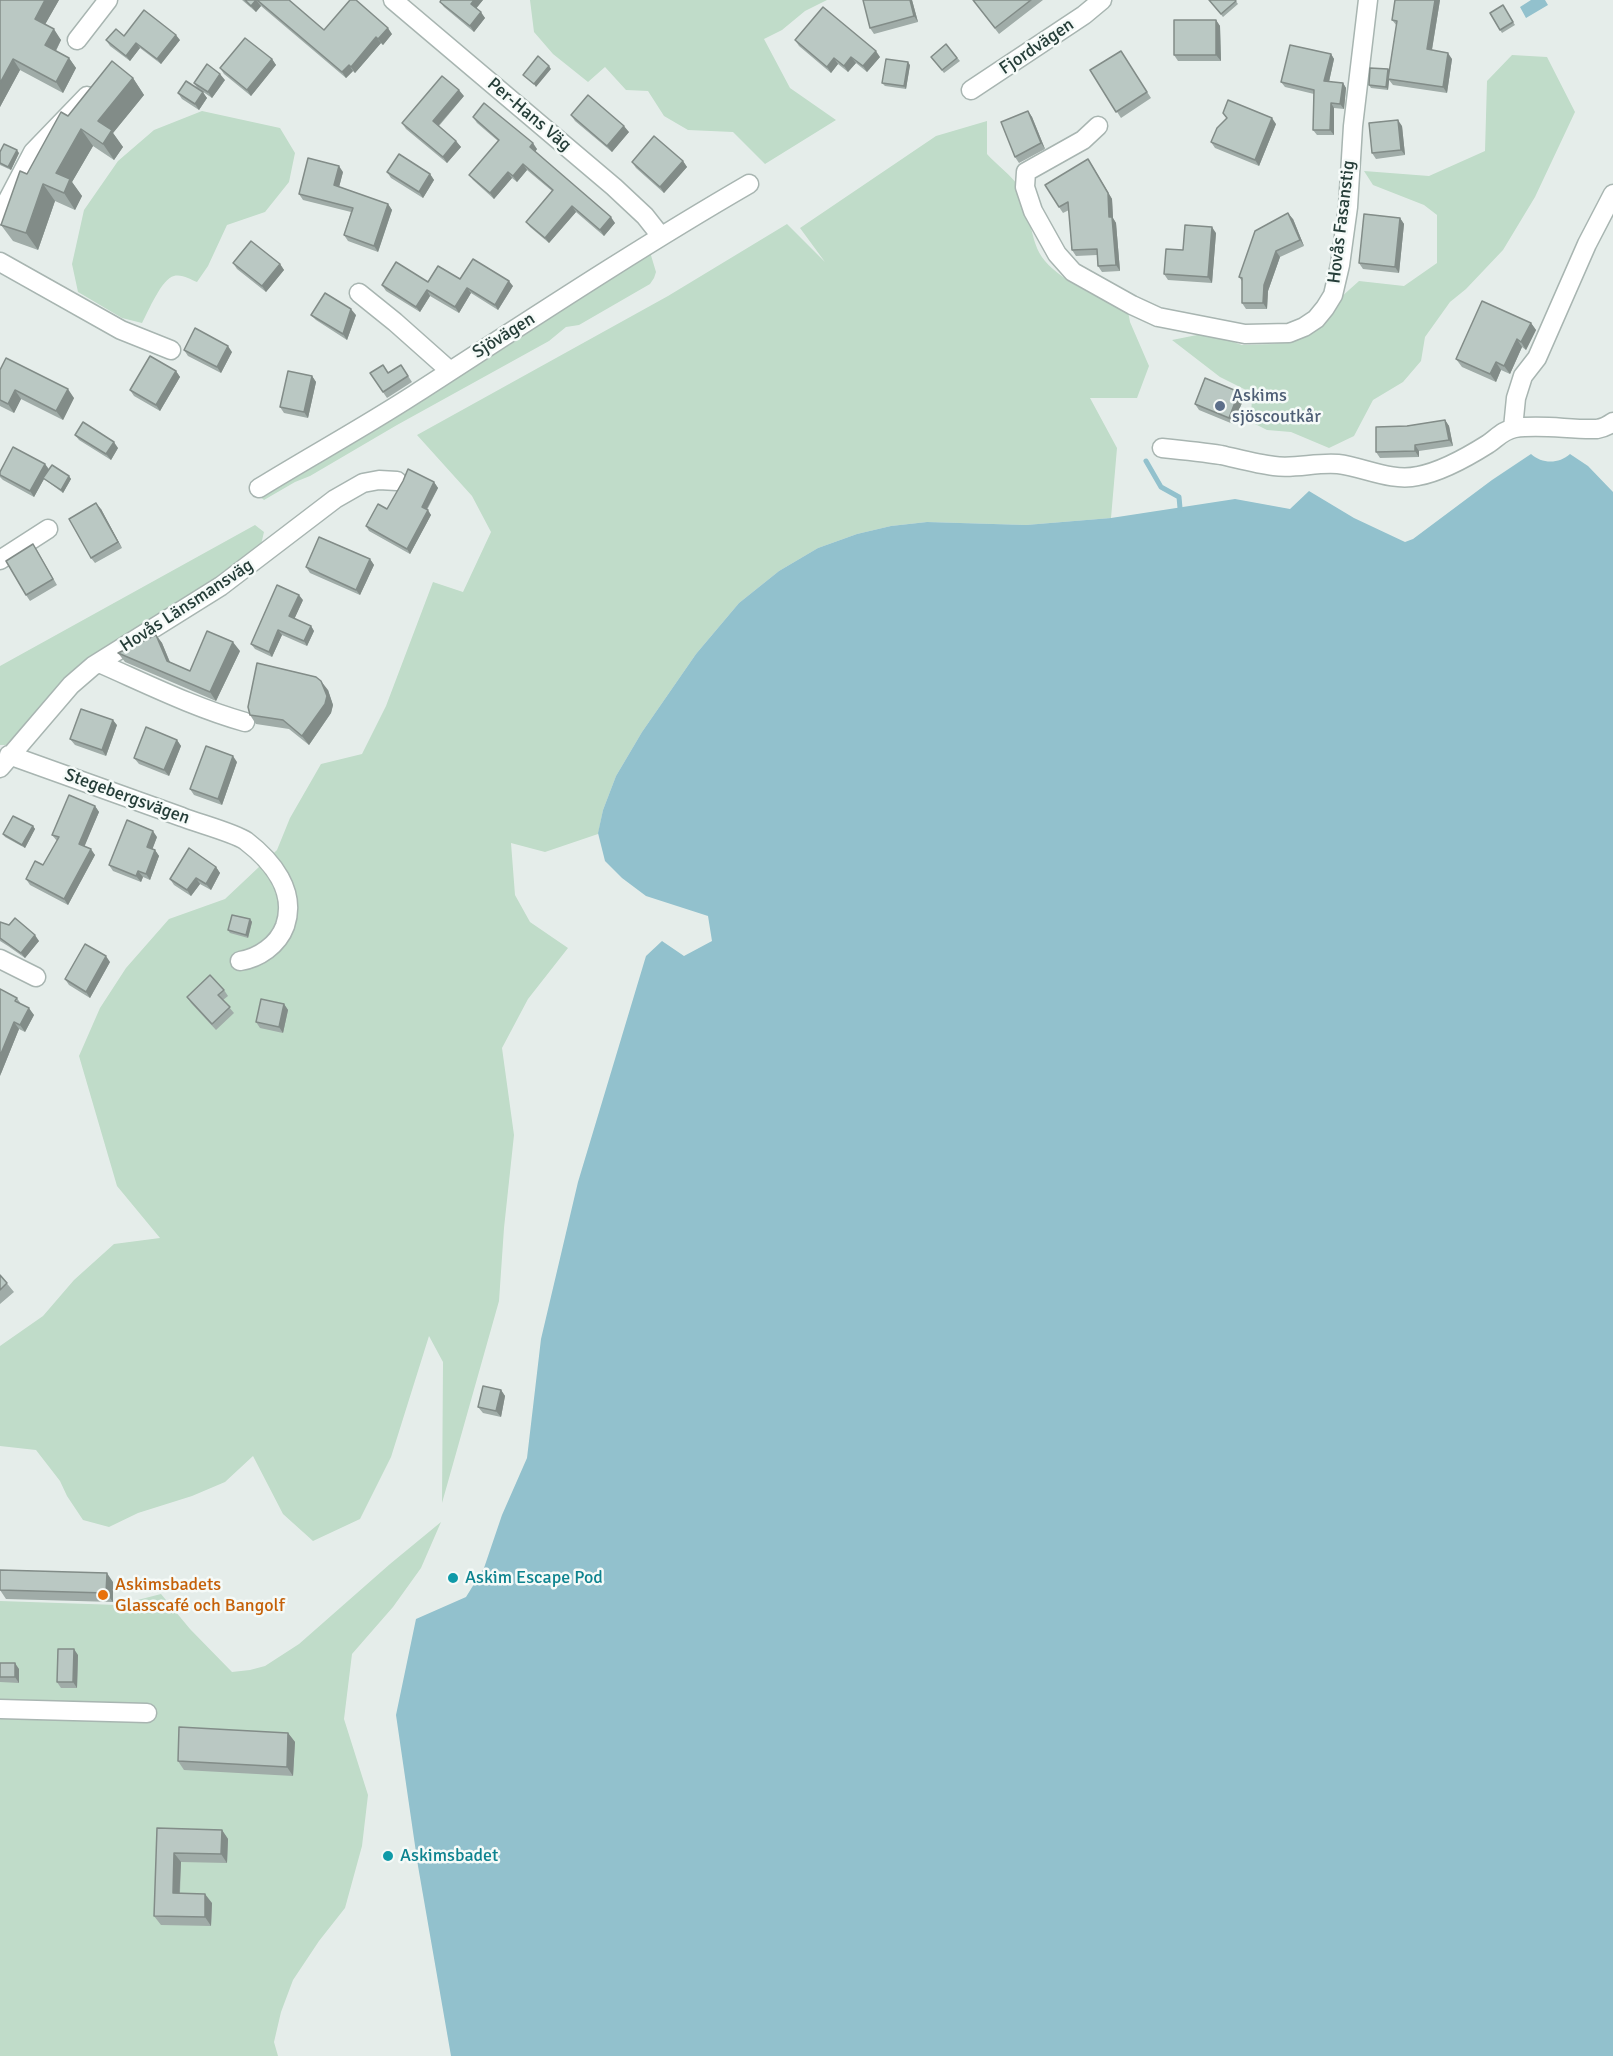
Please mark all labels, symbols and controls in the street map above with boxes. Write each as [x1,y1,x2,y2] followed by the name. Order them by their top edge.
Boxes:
[996,14,1078,80] street label: Fjordvägen
[483,74,575,156] street label: Per-Hans Väg
[1324,159,1360,285] street label: Hovås Fasanstig
[469,308,539,364] street label: Sjövägen
[1232,385,1321,428] place label: Askims sjöscoutkår
[1213,399,1227,413] marker: Askims sjöscoutkår
[116,555,258,657] street label: Hovås Länsmansväg
[62,764,192,830] street label: Stegebergsvägen
[465,1567,603,1589] place label: Askim Escape Pod
[446,1571,460,1585] marker: Askim Escape Pod
[115,1574,285,1616] place label: Askimsbadets Glasscafé och Bangolf
[96,1588,110,1602] marker: Askimsbadets Glasscafé och Bangolf
[400,1845,498,1867] place label: Askimsbadet
[381,1849,395,1863] marker: Askimsbadet

